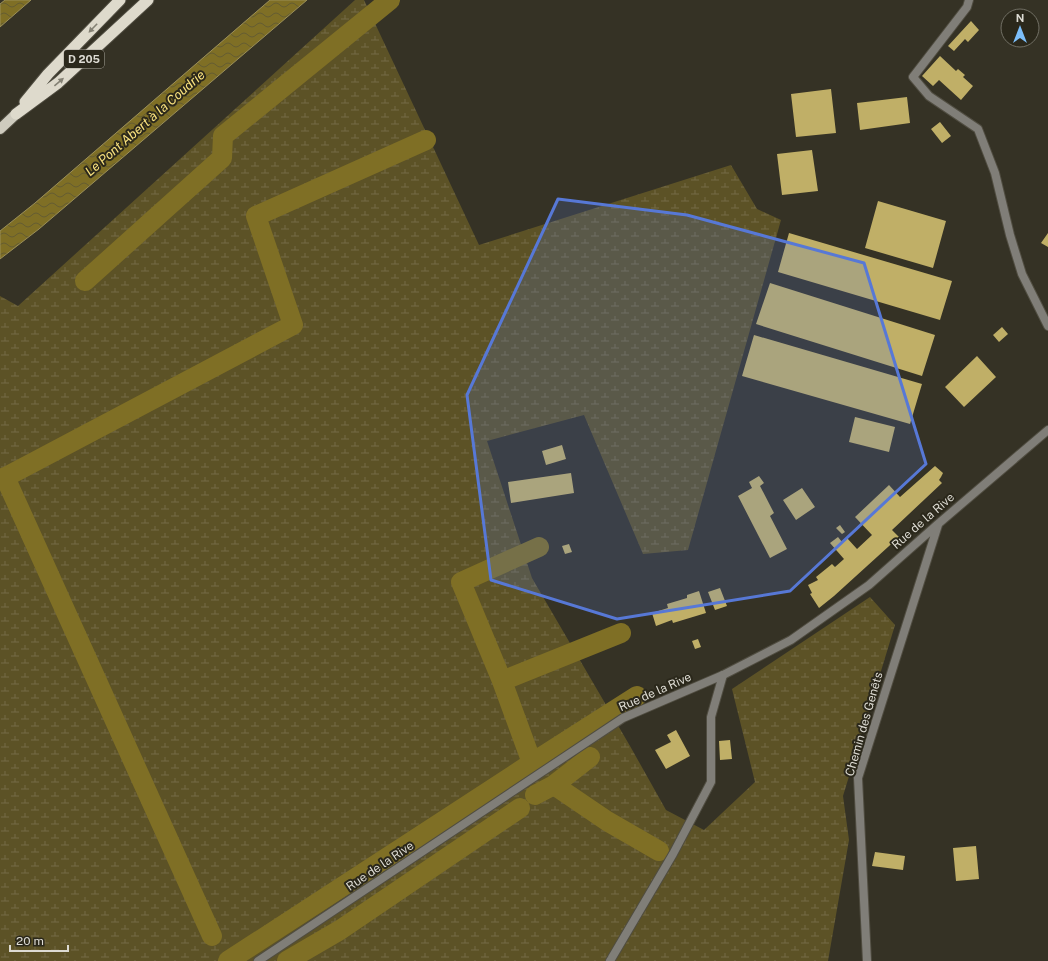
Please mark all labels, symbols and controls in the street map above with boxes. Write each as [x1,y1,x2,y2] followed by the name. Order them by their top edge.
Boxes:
[1000,8,1040,48] north arrow
[1016,12,1024,24] text: N
[88,23,97,33] one-way arrow
[64,50,104,68] road number: D 205
[82,67,208,179] water label: Le Pont Abert à la Coudrie
[53,77,64,86] one-way arrow
[889,490,957,552] street label: Rue de la Rive
[616,670,694,714] street label: Rue de la Rive
[842,670,886,778] street label: Chemin des Genêts
[344,838,416,894] street label: Rue de la Rive
[10,927,68,953] scale bar
[16,934,44,948] text: 20 m

